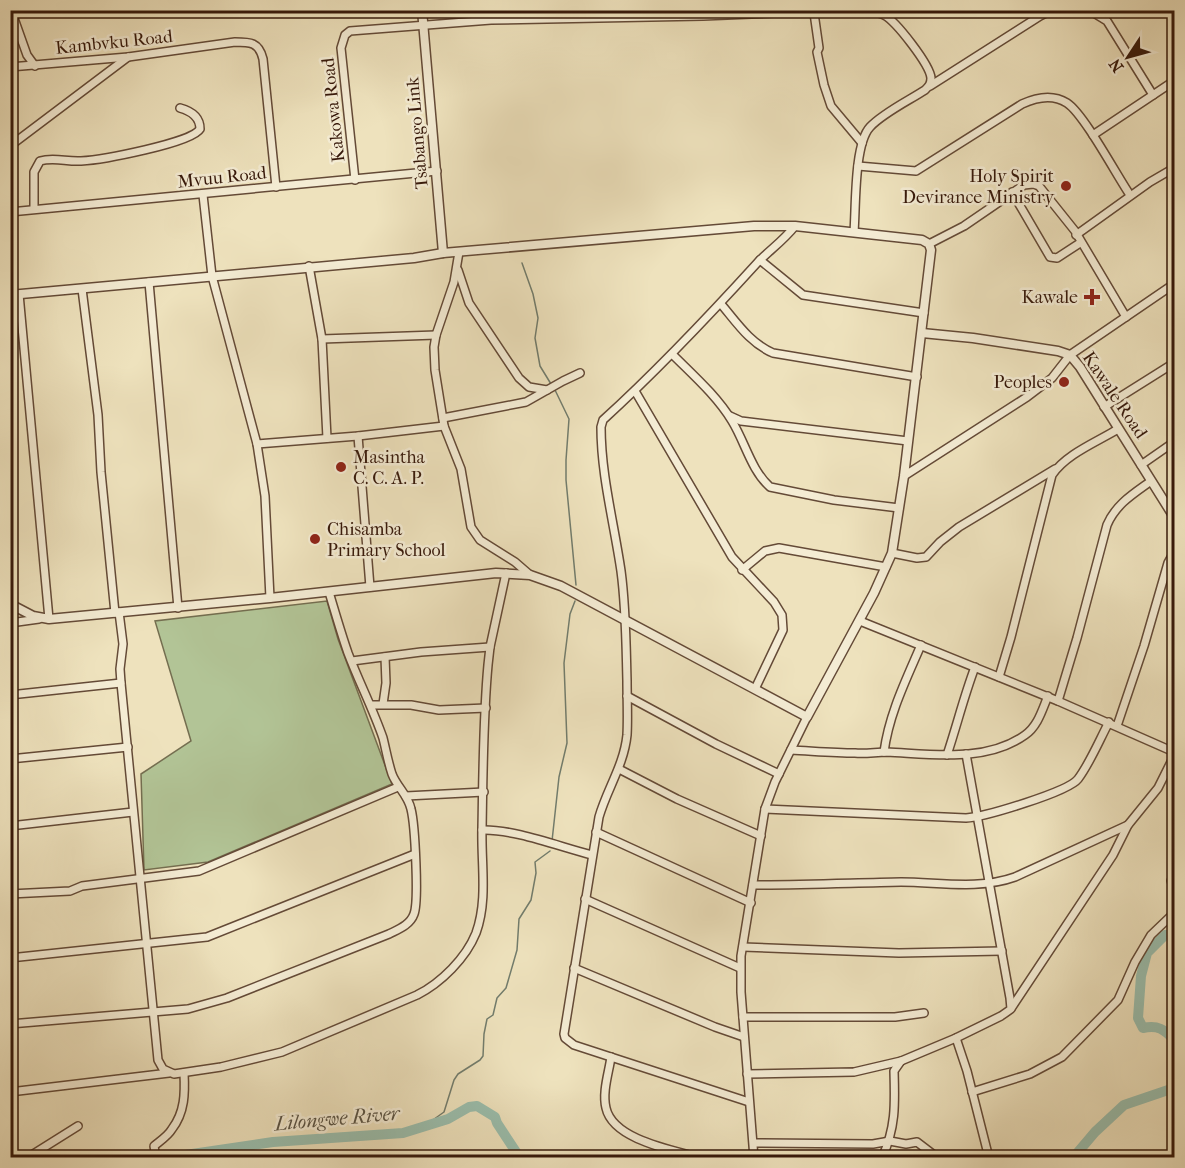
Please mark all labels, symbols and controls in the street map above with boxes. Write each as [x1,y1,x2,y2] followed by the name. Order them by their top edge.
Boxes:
[54,26,174,59] street label: Kambvku Road
[1098,27,1158,87] north arrow
[1105,54,1128,76] text: N
[318,57,349,163] street label: Kakowa Road
[402,75,433,190] street label: Tsabango Link
[177,162,268,193] street label: Mvuu Road
[902,166,1055,208] place label: Holy Spirit Devirance Ministry
[1059,179,1073,193] marker: Holy Spirit Devirance Ministry
[1021,287,1078,308] place label: Kawale
[1083,288,1101,306] marker: Kawale
[1078,348,1151,443] street label: Kawale Road
[994,372,1052,393] place label: Peoples
[1057,375,1071,389] marker: Peoples
[353,447,426,489] place label: Masintha C. C. A. P.
[334,460,348,474] marker: Masintha C. C. A. P.
[327,519,446,561] place label: Chisamba Primary School
[308,532,322,546] marker: Chisamba Primary School
[272,1101,402,1136] water label: Lilongwe River

